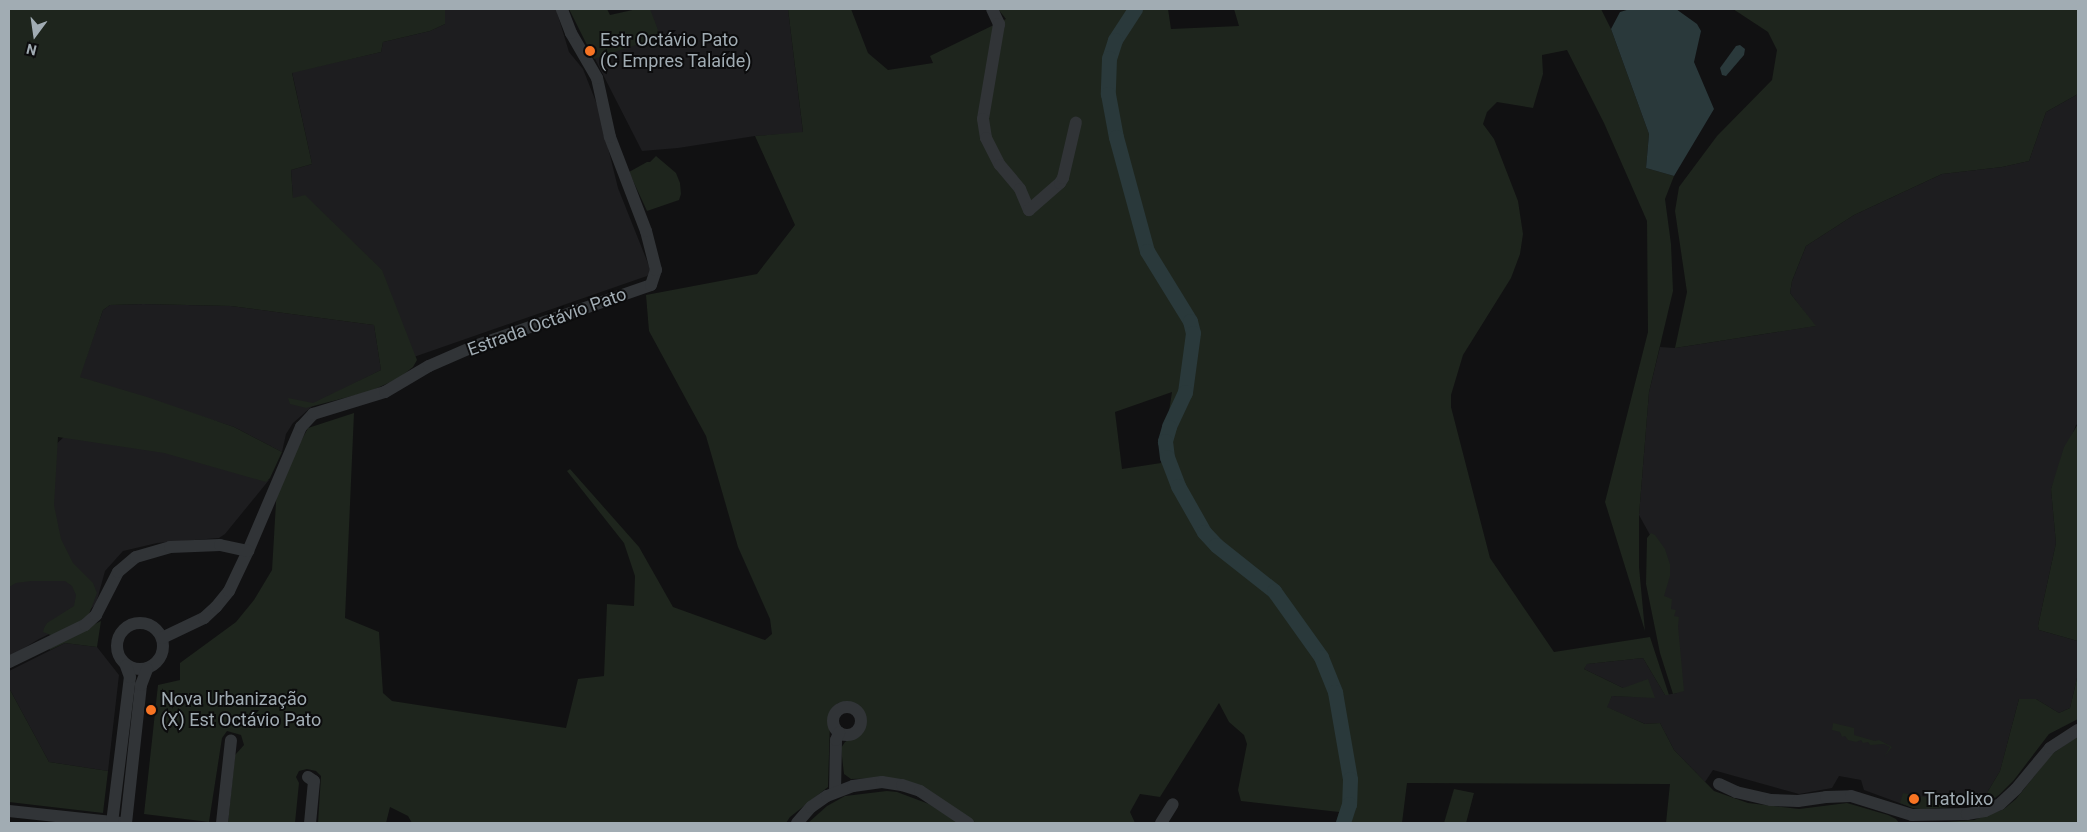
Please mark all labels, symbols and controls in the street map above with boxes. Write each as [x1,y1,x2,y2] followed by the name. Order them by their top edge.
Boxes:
[10,10,60,60] north arrow
[600,30,752,72] place label: Estr Octávio Pato (C Empres Talaíde)
[25,41,38,59] text: N
[584,45,596,57] marker: Estr Octávio Pato (C Empres Talaíde)
[465,283,629,361] street label: Estrada Octávio Pato
[161,689,321,732] place label: Nova Urbanização (X) Est Octávio Pato
[145,704,157,716] marker: Nova Urbanização (X) Est Octávio Pato
[1924,788,1993,810] place label: Tratolixo
[1908,793,1920,805] marker: Tratolixo

